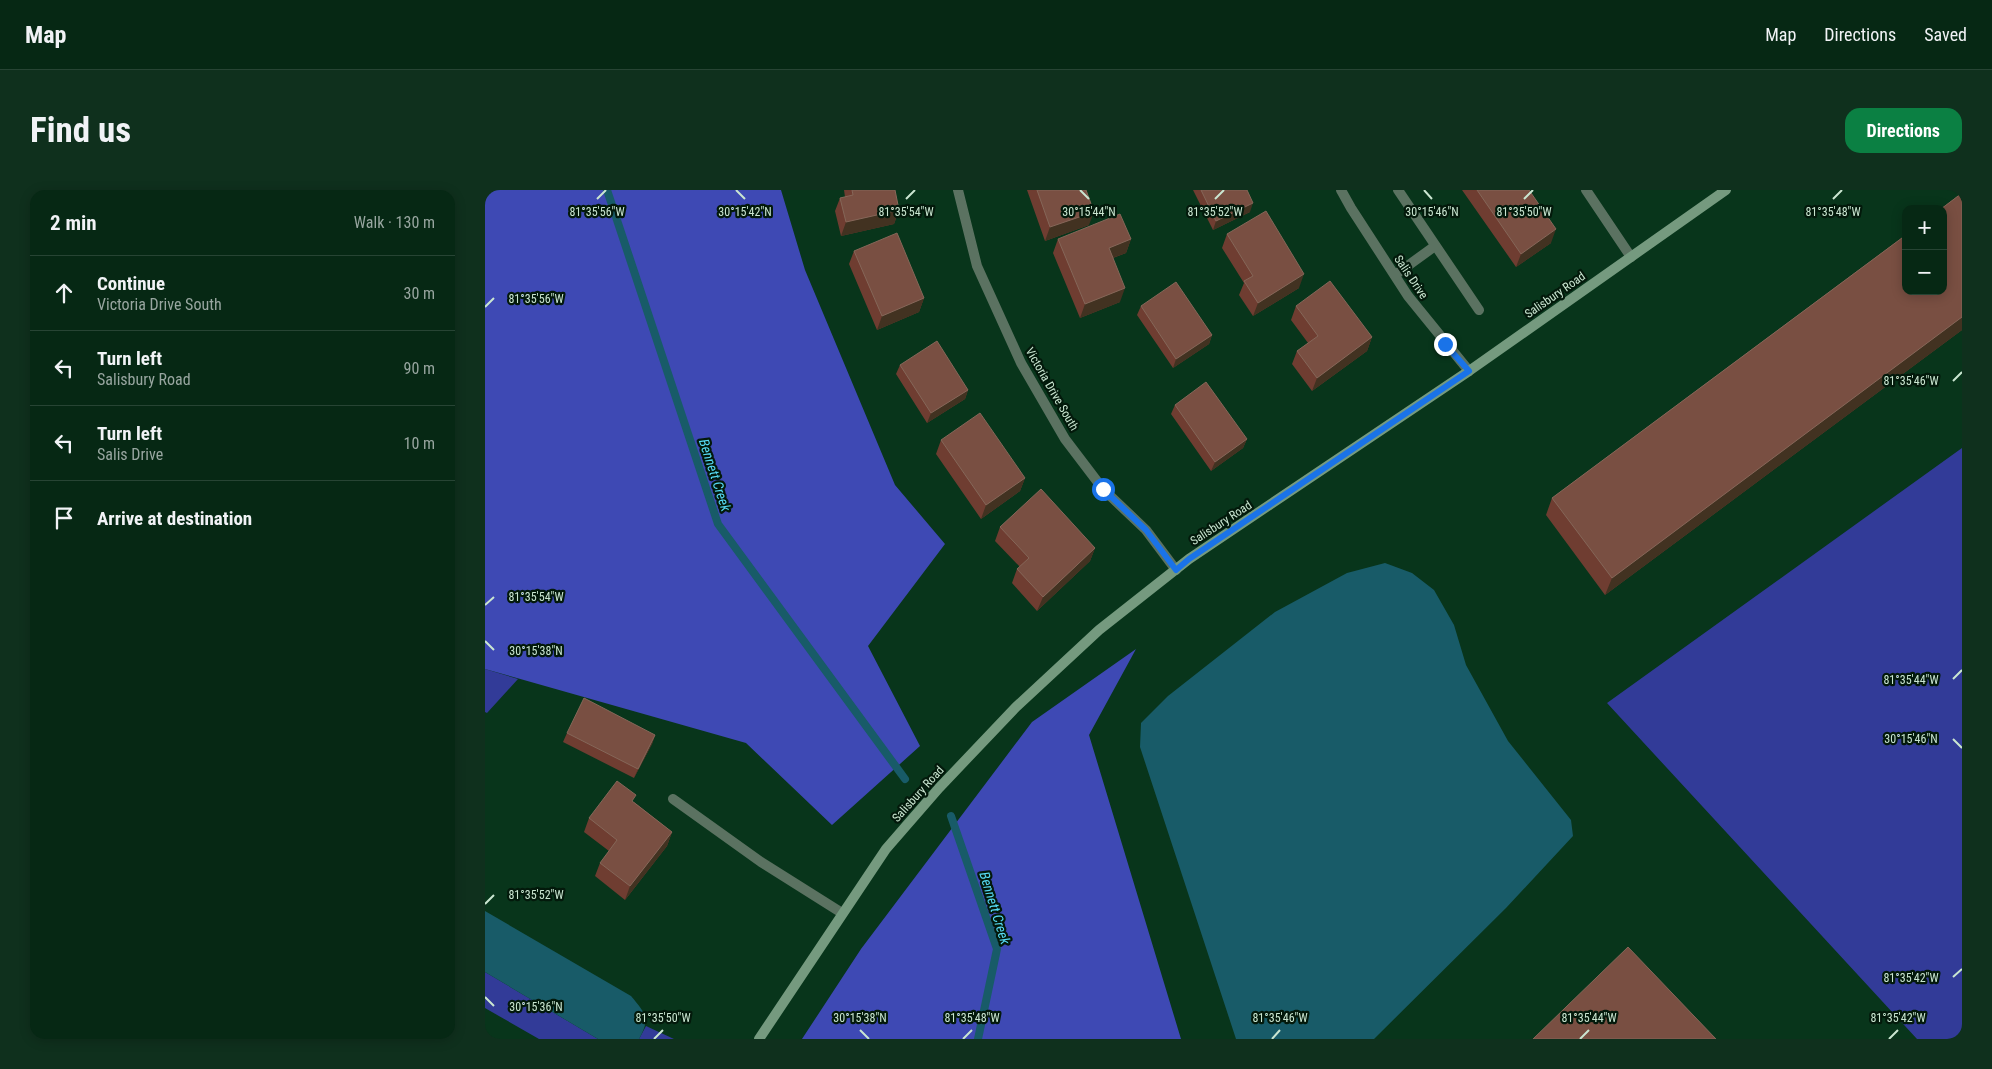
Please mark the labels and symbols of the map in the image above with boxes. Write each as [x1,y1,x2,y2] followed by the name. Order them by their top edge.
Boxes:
[569,205,625,219] text: 81°35'56"W
[718,205,772,219] text: 30°15'42"N
[878,205,934,219] text: 81°35'54"W
[1062,205,1116,219] text: 30°15'44"N
[1187,205,1243,219] text: 81°35'52"W
[1405,205,1459,219] text: 30°15'46"N
[1496,205,1552,219] text: 81°35'50"W
[1805,205,1861,219] text: 81°35'48"W
[1391,253,1431,302] street label: Salis Drive
[1522,269,1588,321] street label: Salisbury Road
[508,292,564,306] text: 81°35'56"W
[1434,333,1457,356] route end
[1023,345,1082,433] street label: Victoria Drive South
[1883,374,1939,388] text: 81°35'46"W
[696,437,734,514] water label: Bennett Creek
[1092,478,1115,501] route start
[1188,498,1254,548] street label: Salisbury Road
[508,590,564,604] text: 81°35'54"W
[509,644,563,658] text: 30°15'38"N
[1883,673,1939,687] text: 81°35'44"W
[1884,732,1938,746] text: 30°15'46"N
[889,763,947,825] street label: Salisbury Road
[976,870,1014,947] water label: Bennett Creek
[508,888,564,902] text: 81°35'52"W
[1883,971,1939,985] text: 81°35'42"W
[509,1000,563,1014] text: 30°15'36"N
[635,1011,691,1025] text: 81°35'50"W
[833,1011,887,1025] text: 30°15'38"N
[944,1011,1000,1025] text: 81°35'48"W
[1252,1011,1308,1025] text: 81°35'46"W
[1561,1011,1617,1025] text: 81°35'44"W
[1870,1011,1926,1025] text: 81°35'42"W

